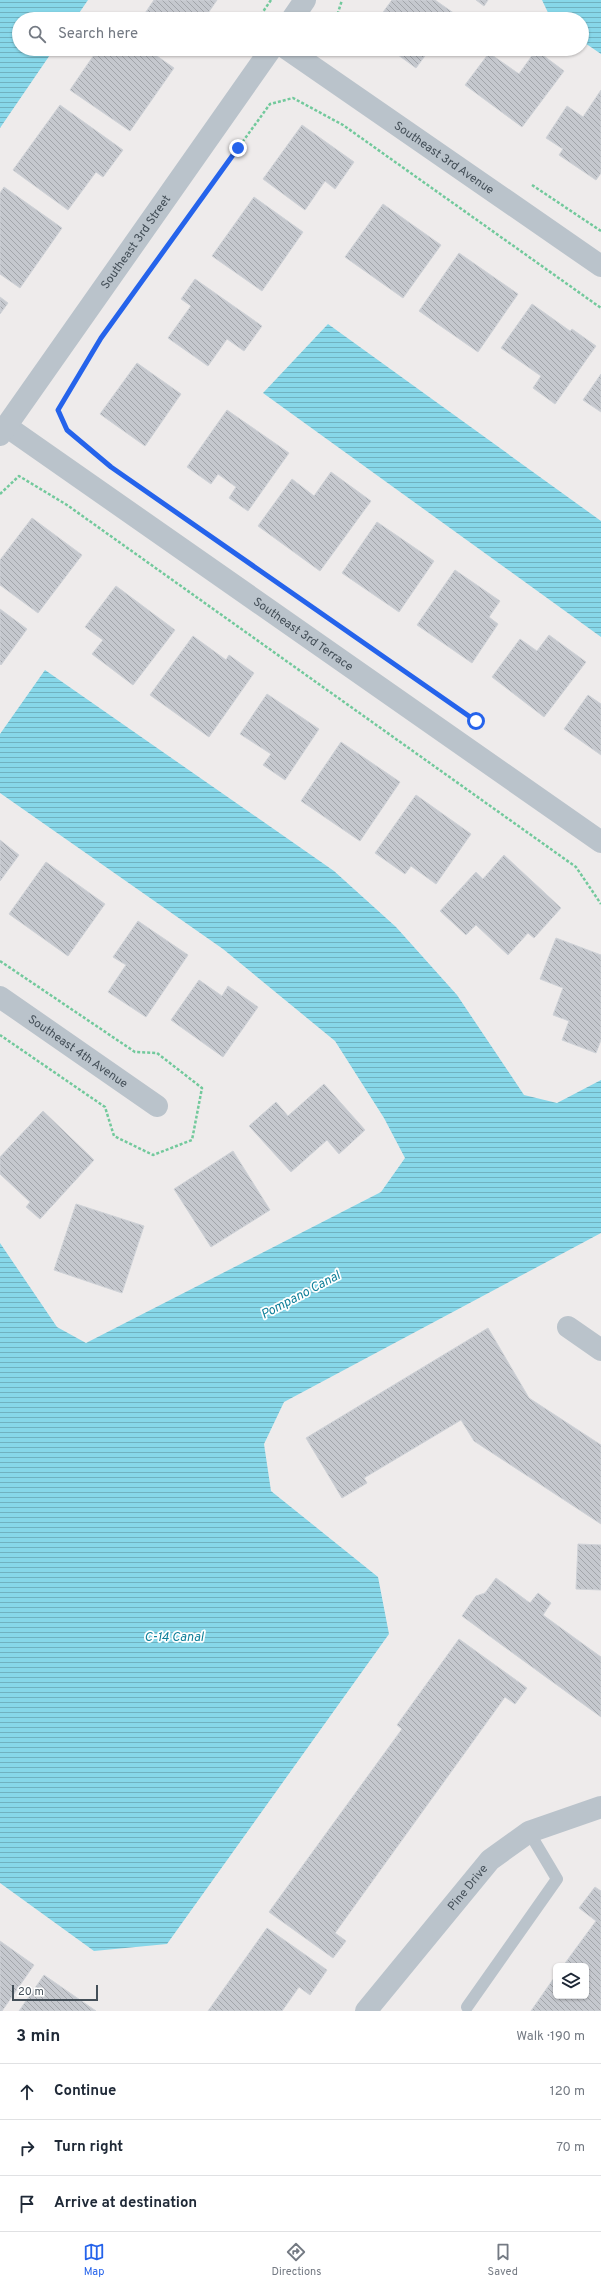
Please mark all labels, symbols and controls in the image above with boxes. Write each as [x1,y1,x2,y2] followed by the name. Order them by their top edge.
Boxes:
[12,12,589,56] search box
[26,23,48,45] icon: search
[58,25,138,44] text: Search here
[390,118,497,199] street label: Southeast 3rd Avenue
[229,139,247,157] route end
[98,192,175,293] street label: Southeast 3rd Street
[250,594,356,675] street label: Southeast 3rd Terrace
[467,712,485,730] route start
[24,1012,131,1092] street label: Southeast 4th Avenue
[258,1268,344,1323] water label: Pompano Canal
[144,1630,204,1646] water label: C-14 Canal
[445,1862,492,1914] street label: Pine Drive
[553,1963,589,1999] map controls
[553,1963,589,1999] button: layers
[12,1983,98,2002] scale bar
[18,1985,44,1999] text: 20 m
[16,2026,60,2048] text: 3 min
[516,2029,585,2045] text: Walk · 190 m
[16,2081,38,2103] icon: ahead
[54,2082,116,2101] text: Continue
[550,2084,585,2100] text: 120 m
[16,2137,38,2159] icon: right
[54,2138,123,2157] text: Turn right
[556,2140,585,2156] text: 70 m
[16,2193,38,2215] icon: arrive
[54,2194,197,2213] text: Arrive at destination
[83,2241,105,2279] tab: Map
[271,2241,321,2279] tab: Directions
[488,2241,518,2279] tab: Saved

